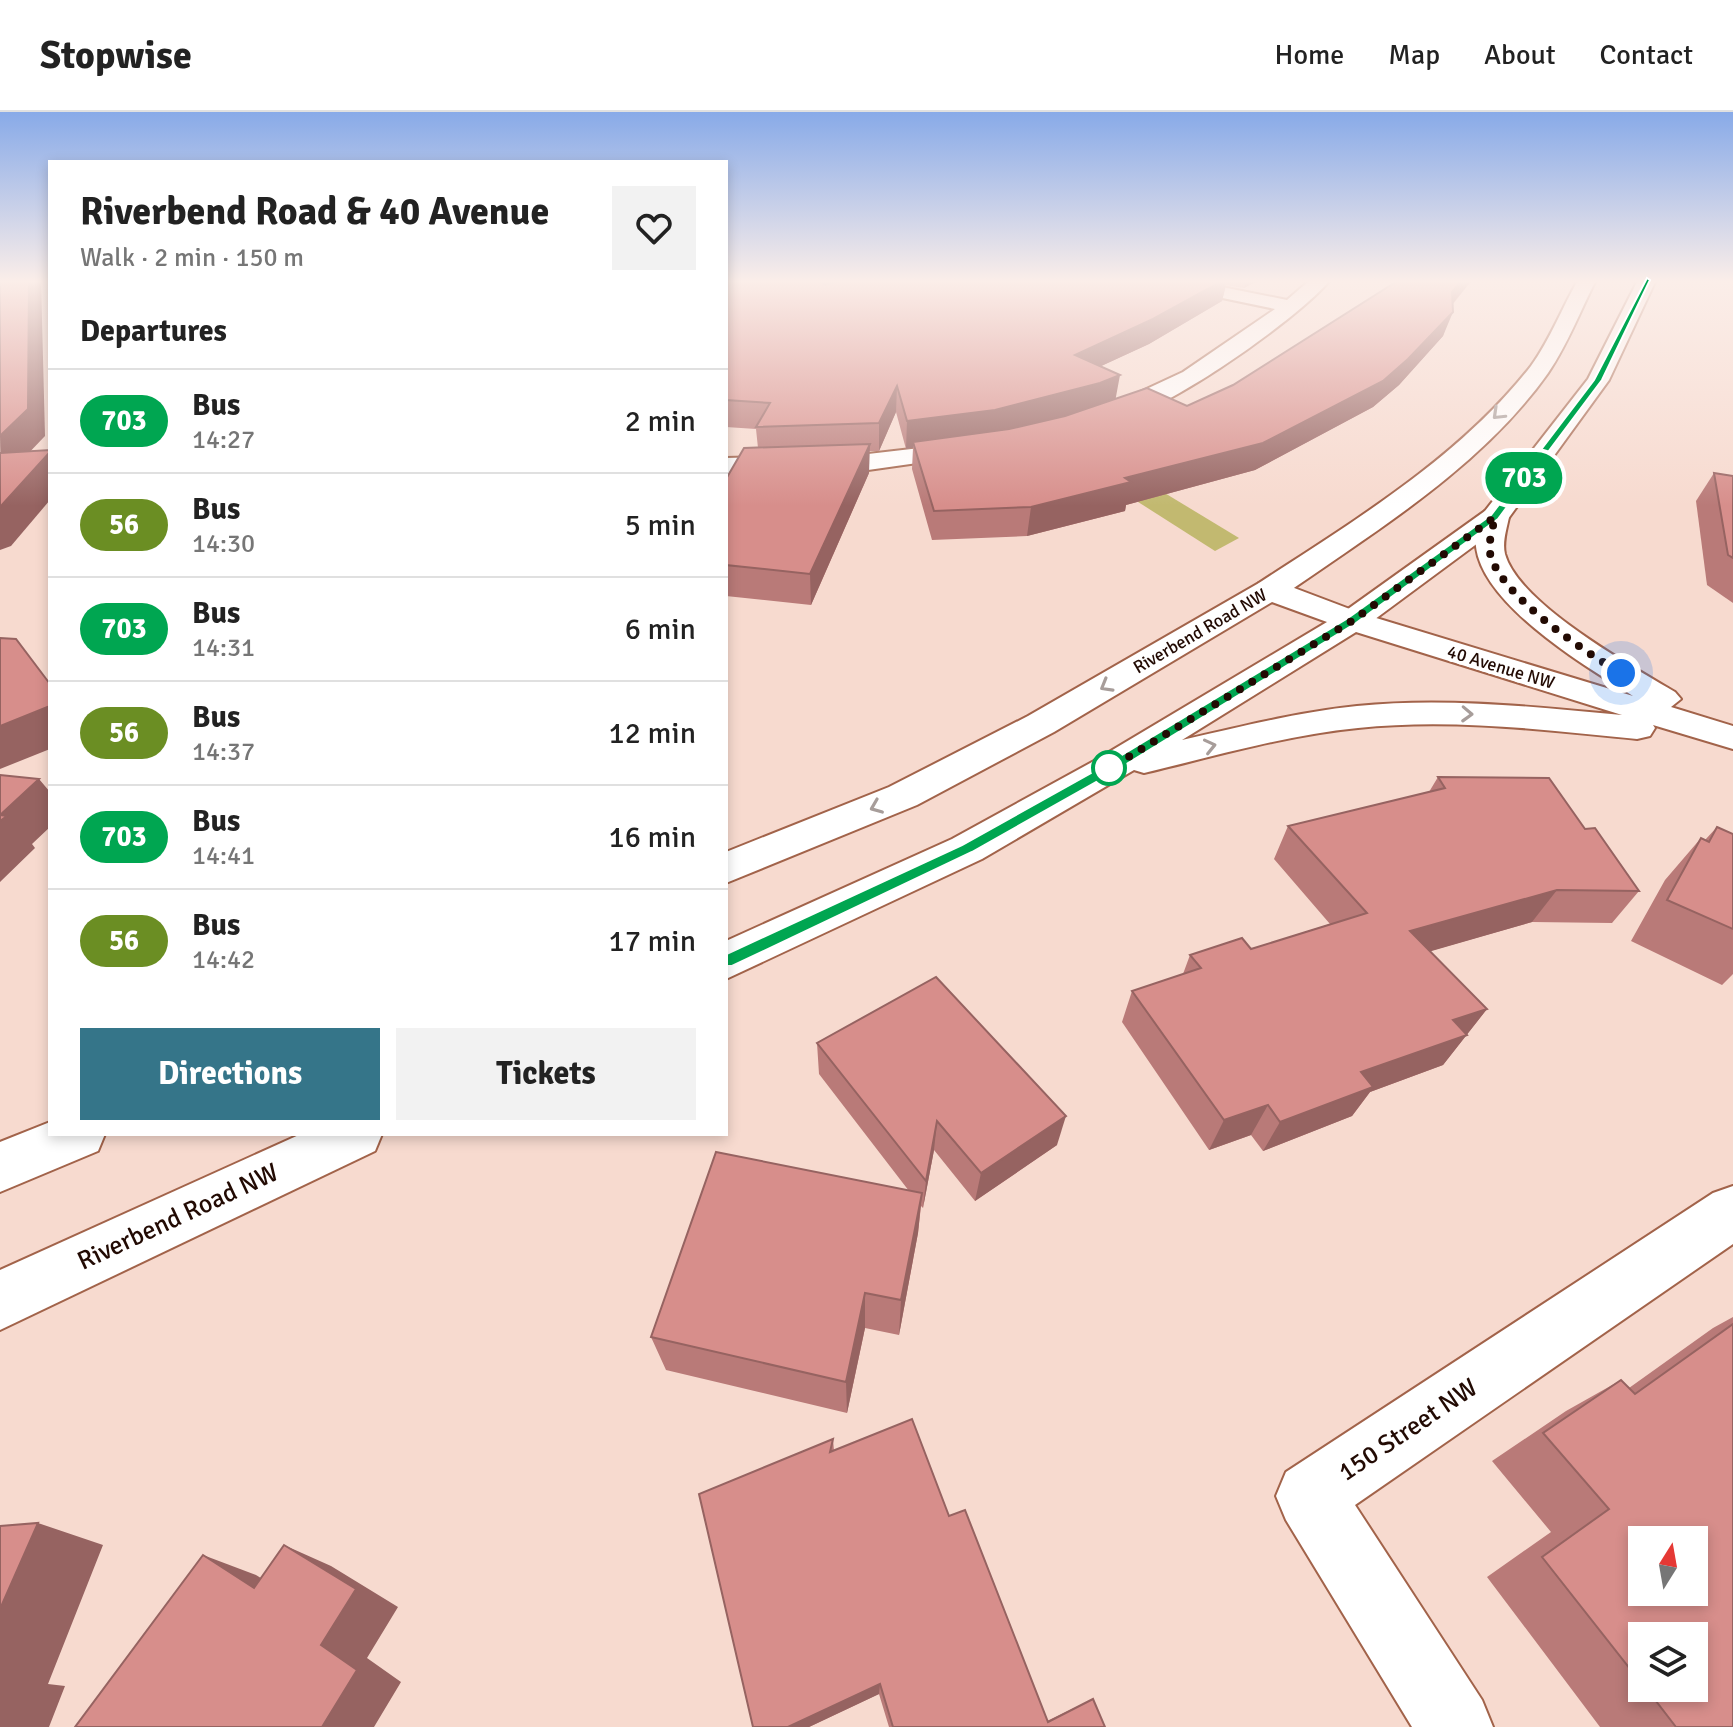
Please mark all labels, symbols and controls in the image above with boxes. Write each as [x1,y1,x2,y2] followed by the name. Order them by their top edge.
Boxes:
[40,32,192,79] text: Stopwise
[1275,38,1344,72] text: Home
[1388,38,1440,72] text: Map
[1484,38,1556,72] text: About
[1600,38,1693,72] text: Contact
[612,186,696,270] button: heart
[80,188,549,235] text: Riverbend Road & 40 Avenue
[80,242,304,274] text: Walk · 2 min · 150 m
[80,313,227,350] text: Departures
[192,387,240,424] text: Bus
[625,403,696,440] text: 2 min
[101,404,147,438] text: 703
[1493,405,1507,419] one-way arrow
[192,424,255,456] text: 14:27
[1478,452,1570,504] line badge: 703
[1501,461,1547,495] text: 703
[192,491,240,528] text: Bus
[625,507,696,544] text: 5 min
[109,508,139,542] text: 56
[192,528,255,560] text: 14:30
[1129,584,1271,678] street label: Riverbend Road NW
[192,595,240,632] text: Bus
[625,611,696,648] text: 6 min
[101,612,147,646] text: 703
[192,632,255,664] text: 14:31
[1445,640,1557,694] street label: 40 Avenue NW
[1601,653,1641,693] your location
[1101,676,1115,692] one-way arrow
[192,699,240,736] text: Bus
[1461,705,1474,723] one-way arrow
[609,715,696,752] text: 12 min
[109,716,139,750] text: 56
[192,736,255,768] text: 14:37
[1203,738,1217,755] one-way arrow
[1092,751,1126,785] unlabelled marker
[870,797,884,813] one-way arrow
[192,803,240,840] text: Bus
[609,819,696,856] text: 16 min
[101,820,147,854] text: 703
[192,840,255,872] text: 14:41
[192,907,240,944] text: Bus
[609,923,696,960] text: 17 min
[109,924,139,958] text: 56
[192,944,255,976] text: 14:42
[80,1028,380,1120] button: Directions
[396,1028,696,1120] button: Tickets
[72,1156,284,1278] street label: Riverbend Road NW
[1332,1372,1484,1488] street label: 150 Street NW
[1628,1526,1708,1606] north arrow
[1628,1526,1708,1702] map controls
[1628,1622,1708,1702] button: layers

